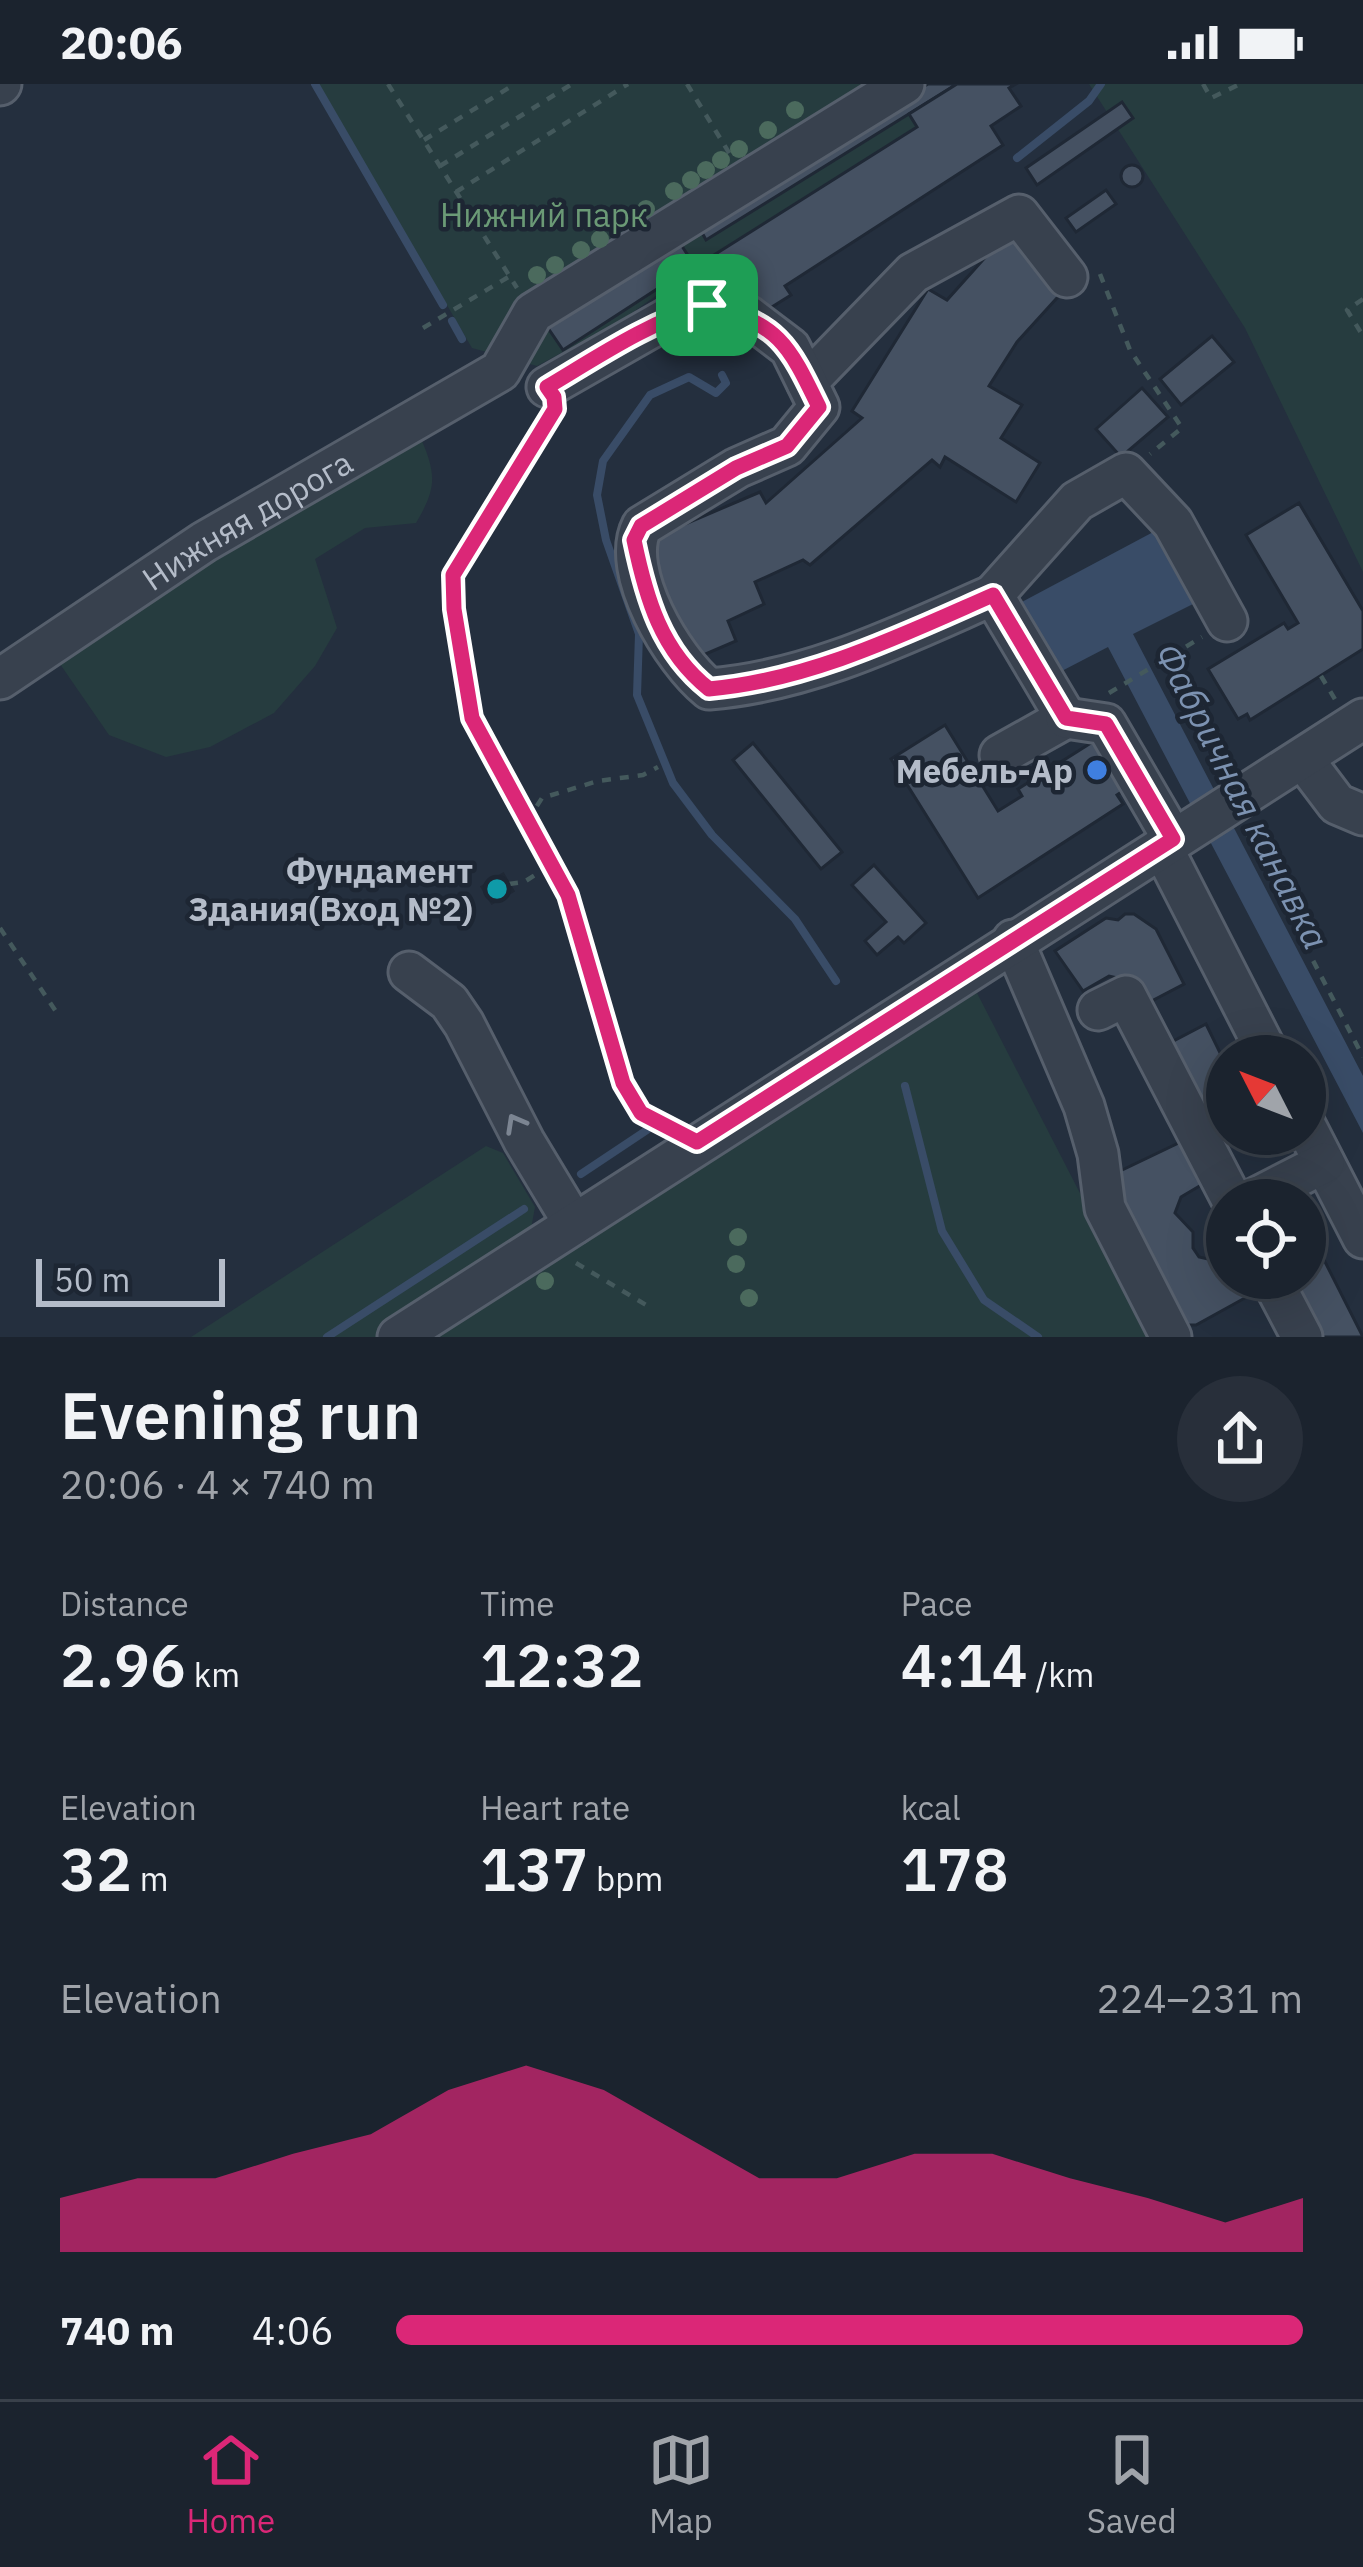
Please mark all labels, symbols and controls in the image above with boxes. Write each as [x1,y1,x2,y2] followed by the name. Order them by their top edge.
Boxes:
[60,13,183,71] text: 20:06
[440,193,648,236] park label: Нижний парк
[656,254,758,356] pin
[674,272,740,338] icon: arrive
[133,440,360,599] street label: Нижняя дорога
[1146,635,1340,957] water label: Фабричная канавка
[896,749,1073,792] place label: Мебель-Ар
[1084,757,1110,783] marker: Мебель-Ар
[188,849,473,930] place label: Фундамент Здания(Вход №2)
[484,876,510,902] marker: Фундамент Здания(Вход №2)
[1206,1035,1326,1155] north arrow
[1206,1035,1326,1299] map controls
[506,1115,529,1136] one-way arrow
[1206,1179,1326,1299] button: locate
[36,1253,225,1306] scale bar
[54,1258,130,1301] text: 50 m
[60,1371,421,1457] text: Evening run
[1177,1376,1303,1502] button: share
[60,1459,375,1510] text: 20:06 · 4 × 740 m
[60,1582,189,1625] text: Distance
[480,1582,554,1625] text: Time
[901,1582,972,1625] text: Pace
[60,1625,186,1704] text: 2.96
[480,1625,643,1704] text: 12:32
[901,1625,1028,1704] text: 4:14
[186,1653,240,1696] text: km
[1028,1653,1094,1696] text: /km
[60,1786,197,1829] text: Elevation
[480,1786,630,1829] text: Heart rate
[901,1786,961,1829] text: kcal
[60,1829,132,1908] text: 32
[480,1829,588,1908] text: 137
[901,1829,1009,1908] text: 178
[132,1857,169,1900] text: m
[588,1857,663,1900] text: bpm
[60,1973,222,2024] text: Elevation
[1096,1973,1303,2024] text: 224–231 m
[60,2305,174,2356] text: 740 m
[252,2305,334,2356] text: 4:06
[186,2427,275,2542] tab: Home
[648,2427,714,2542] tab: Map
[1087,2427,1177,2542] tab: Saved

